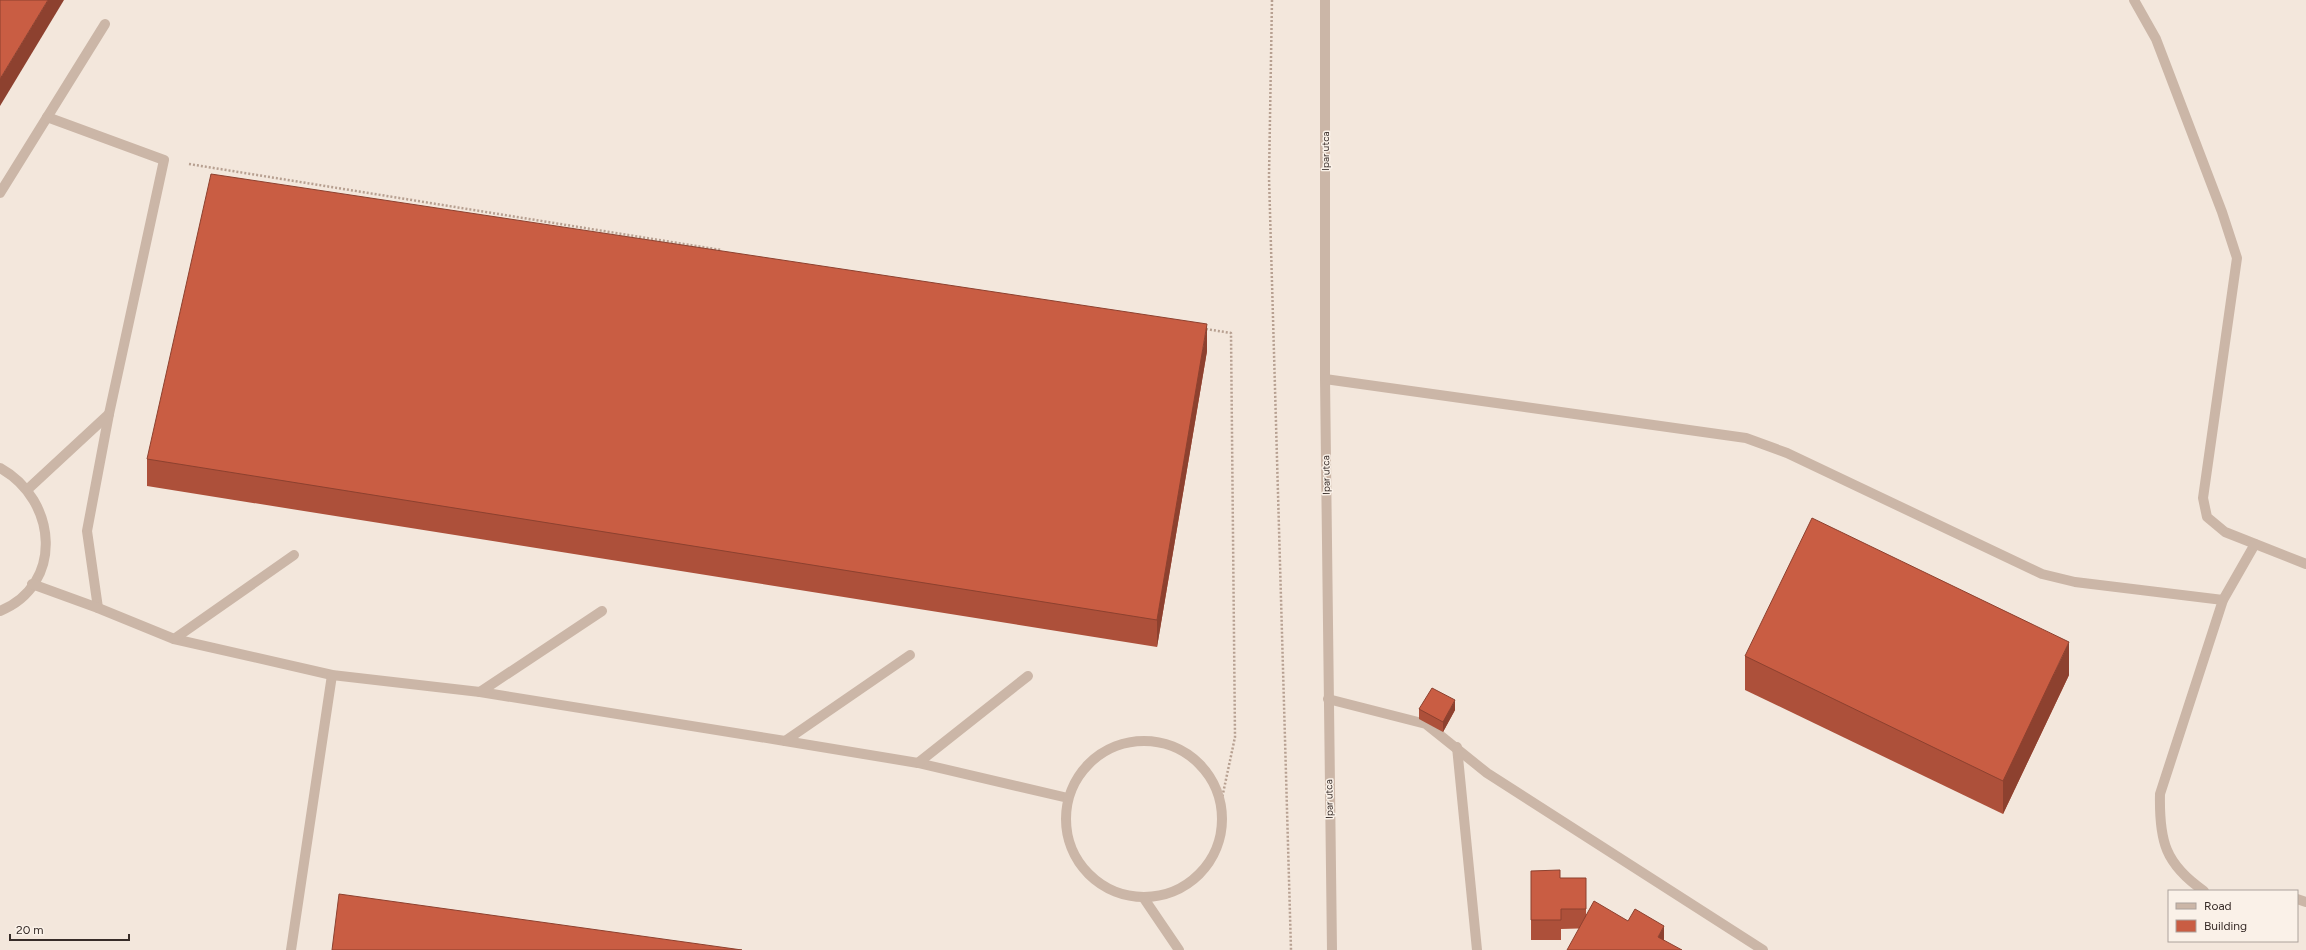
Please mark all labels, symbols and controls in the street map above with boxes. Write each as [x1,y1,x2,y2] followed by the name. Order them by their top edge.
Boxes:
[1319,131,1332,171] street label: Ipar utca
[1319,455,1333,495] street label: Ipar utca
[1322,779,1336,819] street label: Ipar utca
[2168,890,2298,942] legend
[2204,899,2232,913] text: Road
[10,916,129,942] scale bar
[2204,919,2247,933] text: Building
[16,923,44,937] text: 20 m

